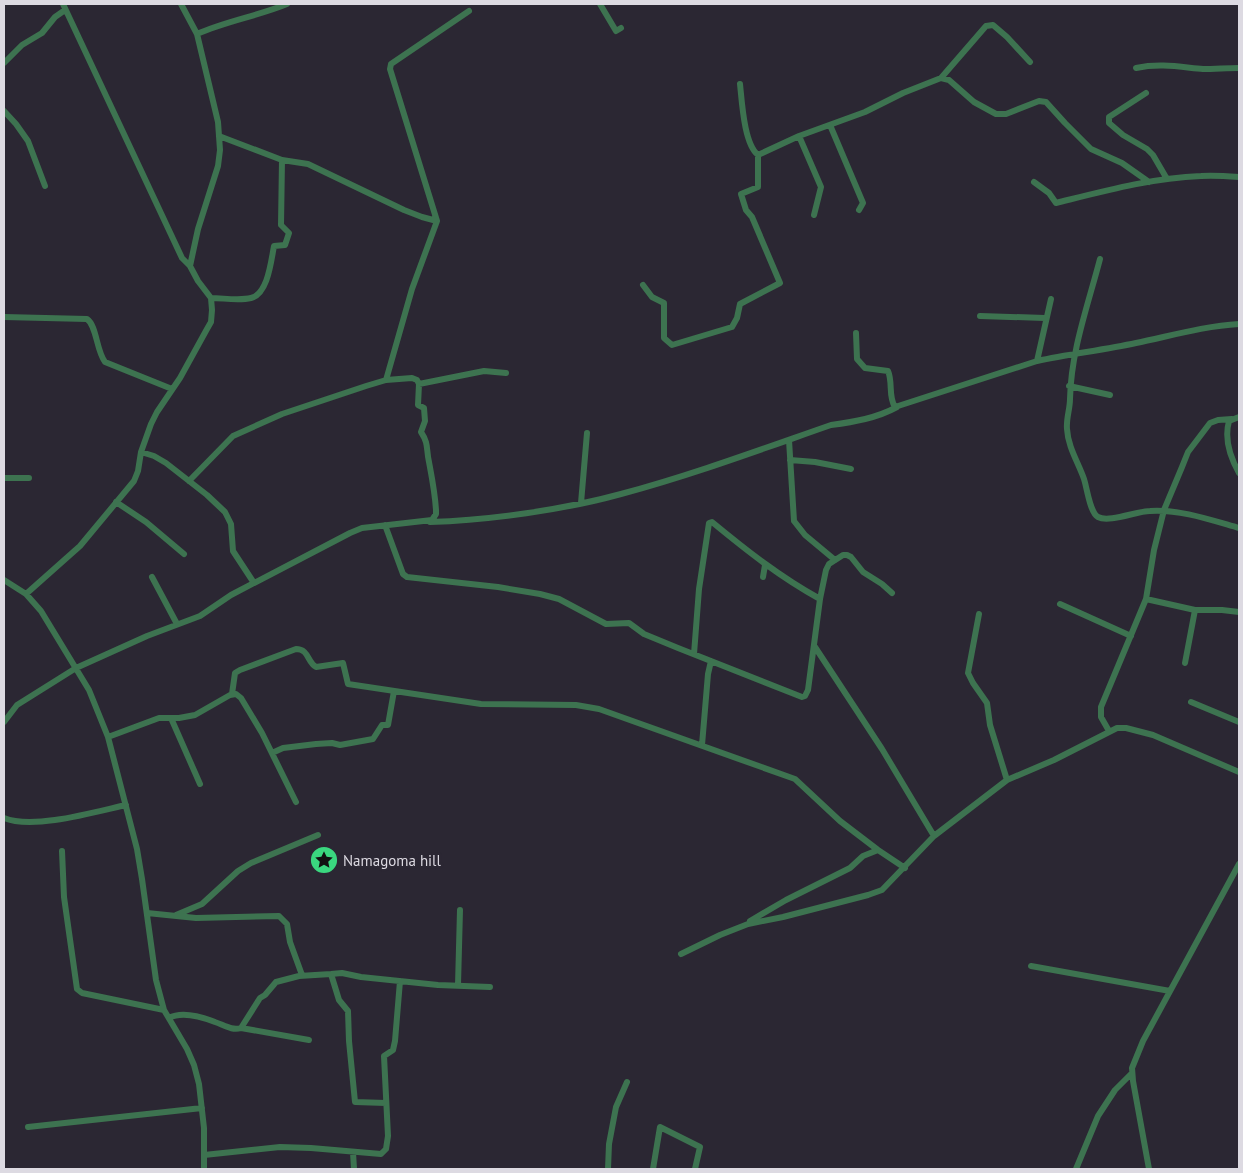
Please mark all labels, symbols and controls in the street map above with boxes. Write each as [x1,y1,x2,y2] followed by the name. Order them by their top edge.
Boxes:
[309,845,339,875] place icon: Namagoma hill
[343,851,441,870] place label: Namagoma hill

